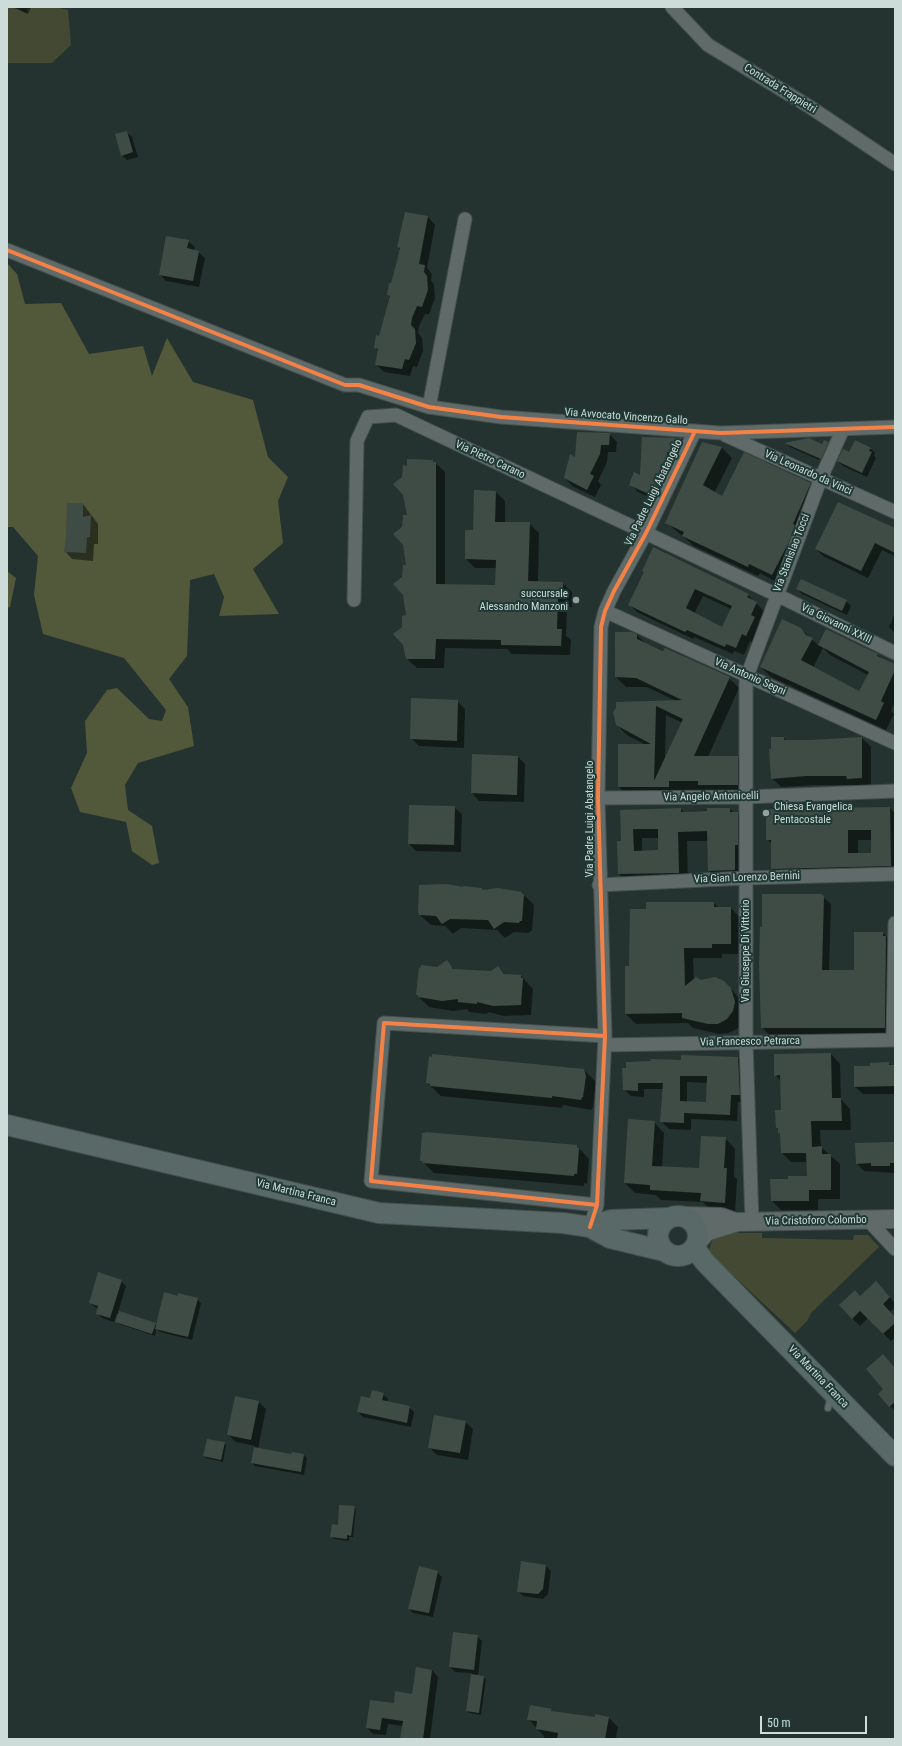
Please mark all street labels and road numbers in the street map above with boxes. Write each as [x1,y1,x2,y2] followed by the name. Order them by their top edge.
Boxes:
[741,61,819,117] street label: Contrada Frappietri
[564,406,688,428] street label: Via Avvocato Vincenzo Gallo
[453,438,527,482] street label: Via Pietro Carano
[622,438,686,548] street label: Via Padre Luigi Abatangelo
[762,448,854,498] street label: Via Leonardo da Vinci
[771,512,813,594] street label: Via Stanislao Tocci
[799,601,873,647] street label: Via Giovanni XXIII
[712,655,788,699] street label: Via Antonio Segni
[583,760,597,878] street label: Via Padre Luigi Abatangelo
[663,790,759,804] street label: Via Angelo Antonicelli
[694,870,800,886] street label: Via Gian Lorenzo Bernini
[739,900,753,1002] street label: Via Giuseppe Di Vittorio
[700,1035,800,1049] street label: Via Francesco Petrarca
[255,1177,337,1209] street label: Via Martina Franca
[765,1214,867,1228] street label: Via Cristoforo Colombo
[785,1343,851,1411] street label: Via Martina Franca

